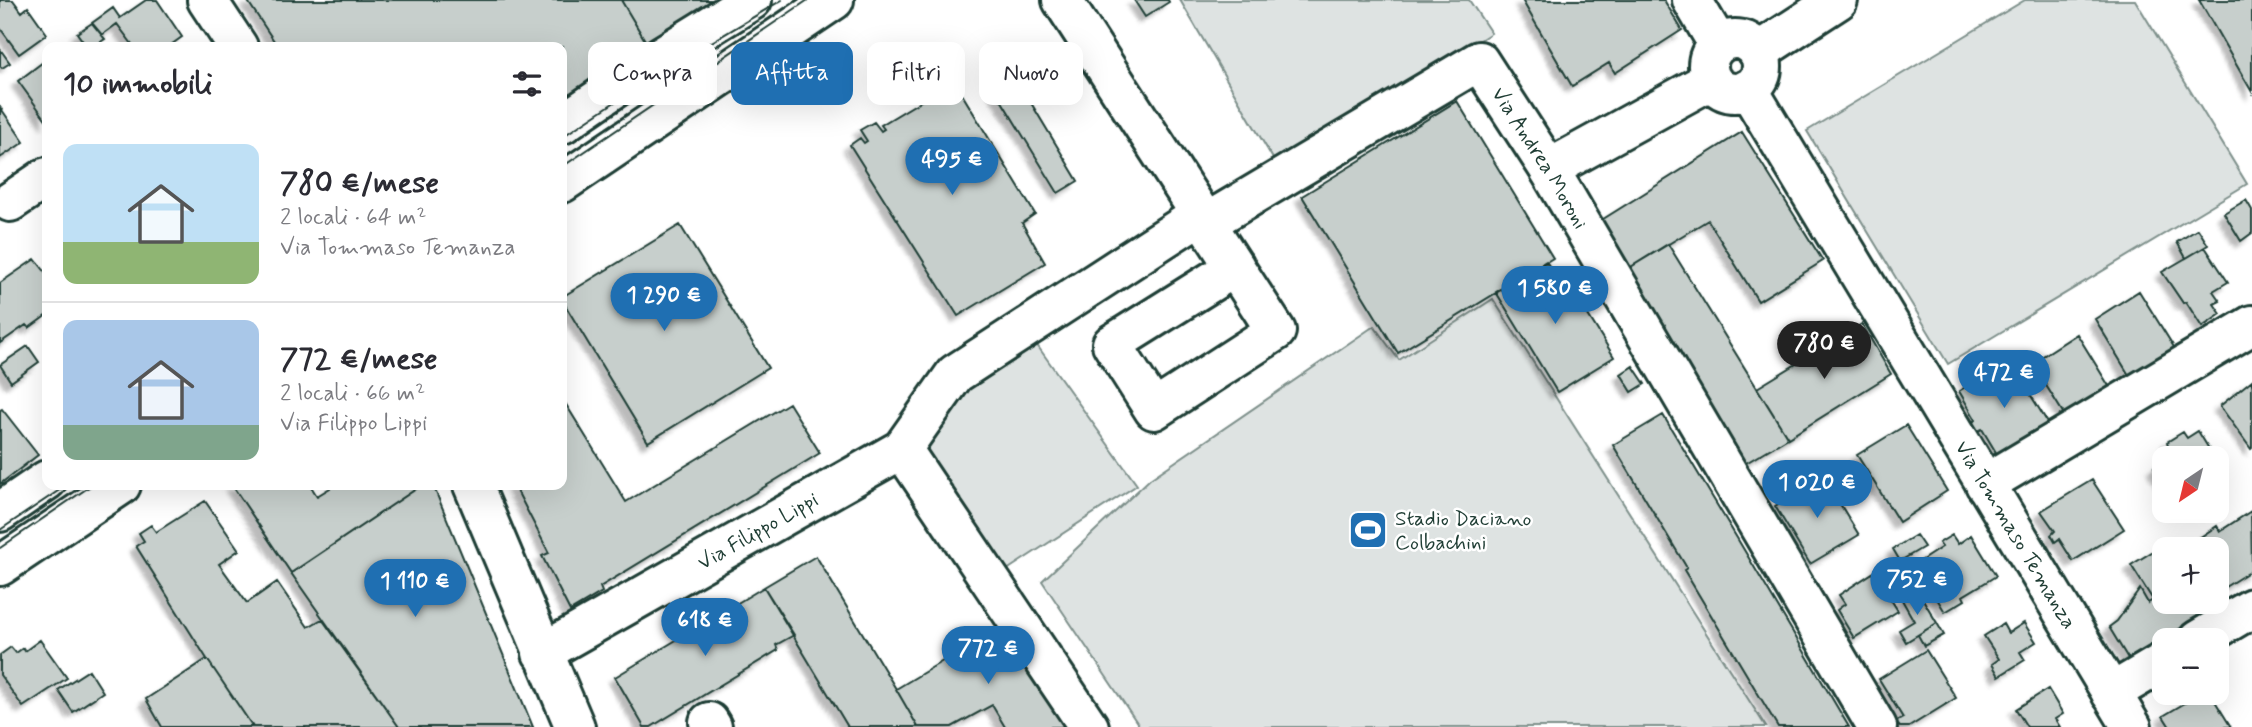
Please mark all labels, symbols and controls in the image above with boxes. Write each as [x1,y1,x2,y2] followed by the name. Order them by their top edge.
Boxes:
[588,42,717,105] chip: Compra
[731,42,853,105] chip: Affitta
[867,42,965,105] chip: Filtri
[979,42,1083,105] chip: Nuovo
[63,65,212,104] text: 10 immobili
[508,65,546,103] icon: filters
[1485,82,1594,235] street label: Via Andrea Moroni
[903,138,1001,197] pin: 495 €
[921,145,983,175] text: 495 €
[280,164,439,203] text: 780 €/mese
[119,172,203,256] icon: home
[280,203,426,233] text: 2 locali · 64 m²
[280,233,516,263] text: Via Tommaso Temanza
[1490,266,1620,326] pin: 1 580 €
[599,274,729,333] pin: 1 290 €
[1517,274,1593,304] text: 1 580 €
[627,281,701,311] text: 1 290 €
[1775,322,1873,381] pin: 780 €
[1793,329,1855,359] text: 780 €
[280,340,438,379] text: 772 €/mese
[119,348,203,432] icon: home
[1955,350,2053,410] pin: 472 €
[1974,358,2034,388] text: 472 €
[280,379,425,409] text: 2 locali · 66 m²
[280,409,427,439] text: Via Filippo Lippi
[1948,436,2083,634] street label: Via Tommaso Temanza
[2152,446,2230,523] north arrow
[2152,446,2229,705] map controls
[1752,461,1882,520] pin: 1 020 €
[1778,468,1856,498] text: 1 020 €
[693,486,824,577] street label: Via Filippo Lippi
[1395,505,1532,557] place label: Stadio Daciano Colbachini
[1347,509,1389,551] sports icon: Stadio Daciano Colbachini
[2152,537,2229,614] button: +
[1868,558,1966,617] pin: 752 €
[350,560,480,619] pin: 1 110 €
[1886,565,1948,595] text: 752 €
[380,567,450,597] text: 1 110 €
[656,598,754,658] pin: 618 €
[677,606,733,636] text: 618 €
[939,626,1037,686] pin: 772 €
[2152,628,2229,705] button: −
[958,634,1018,664] text: 772 €

